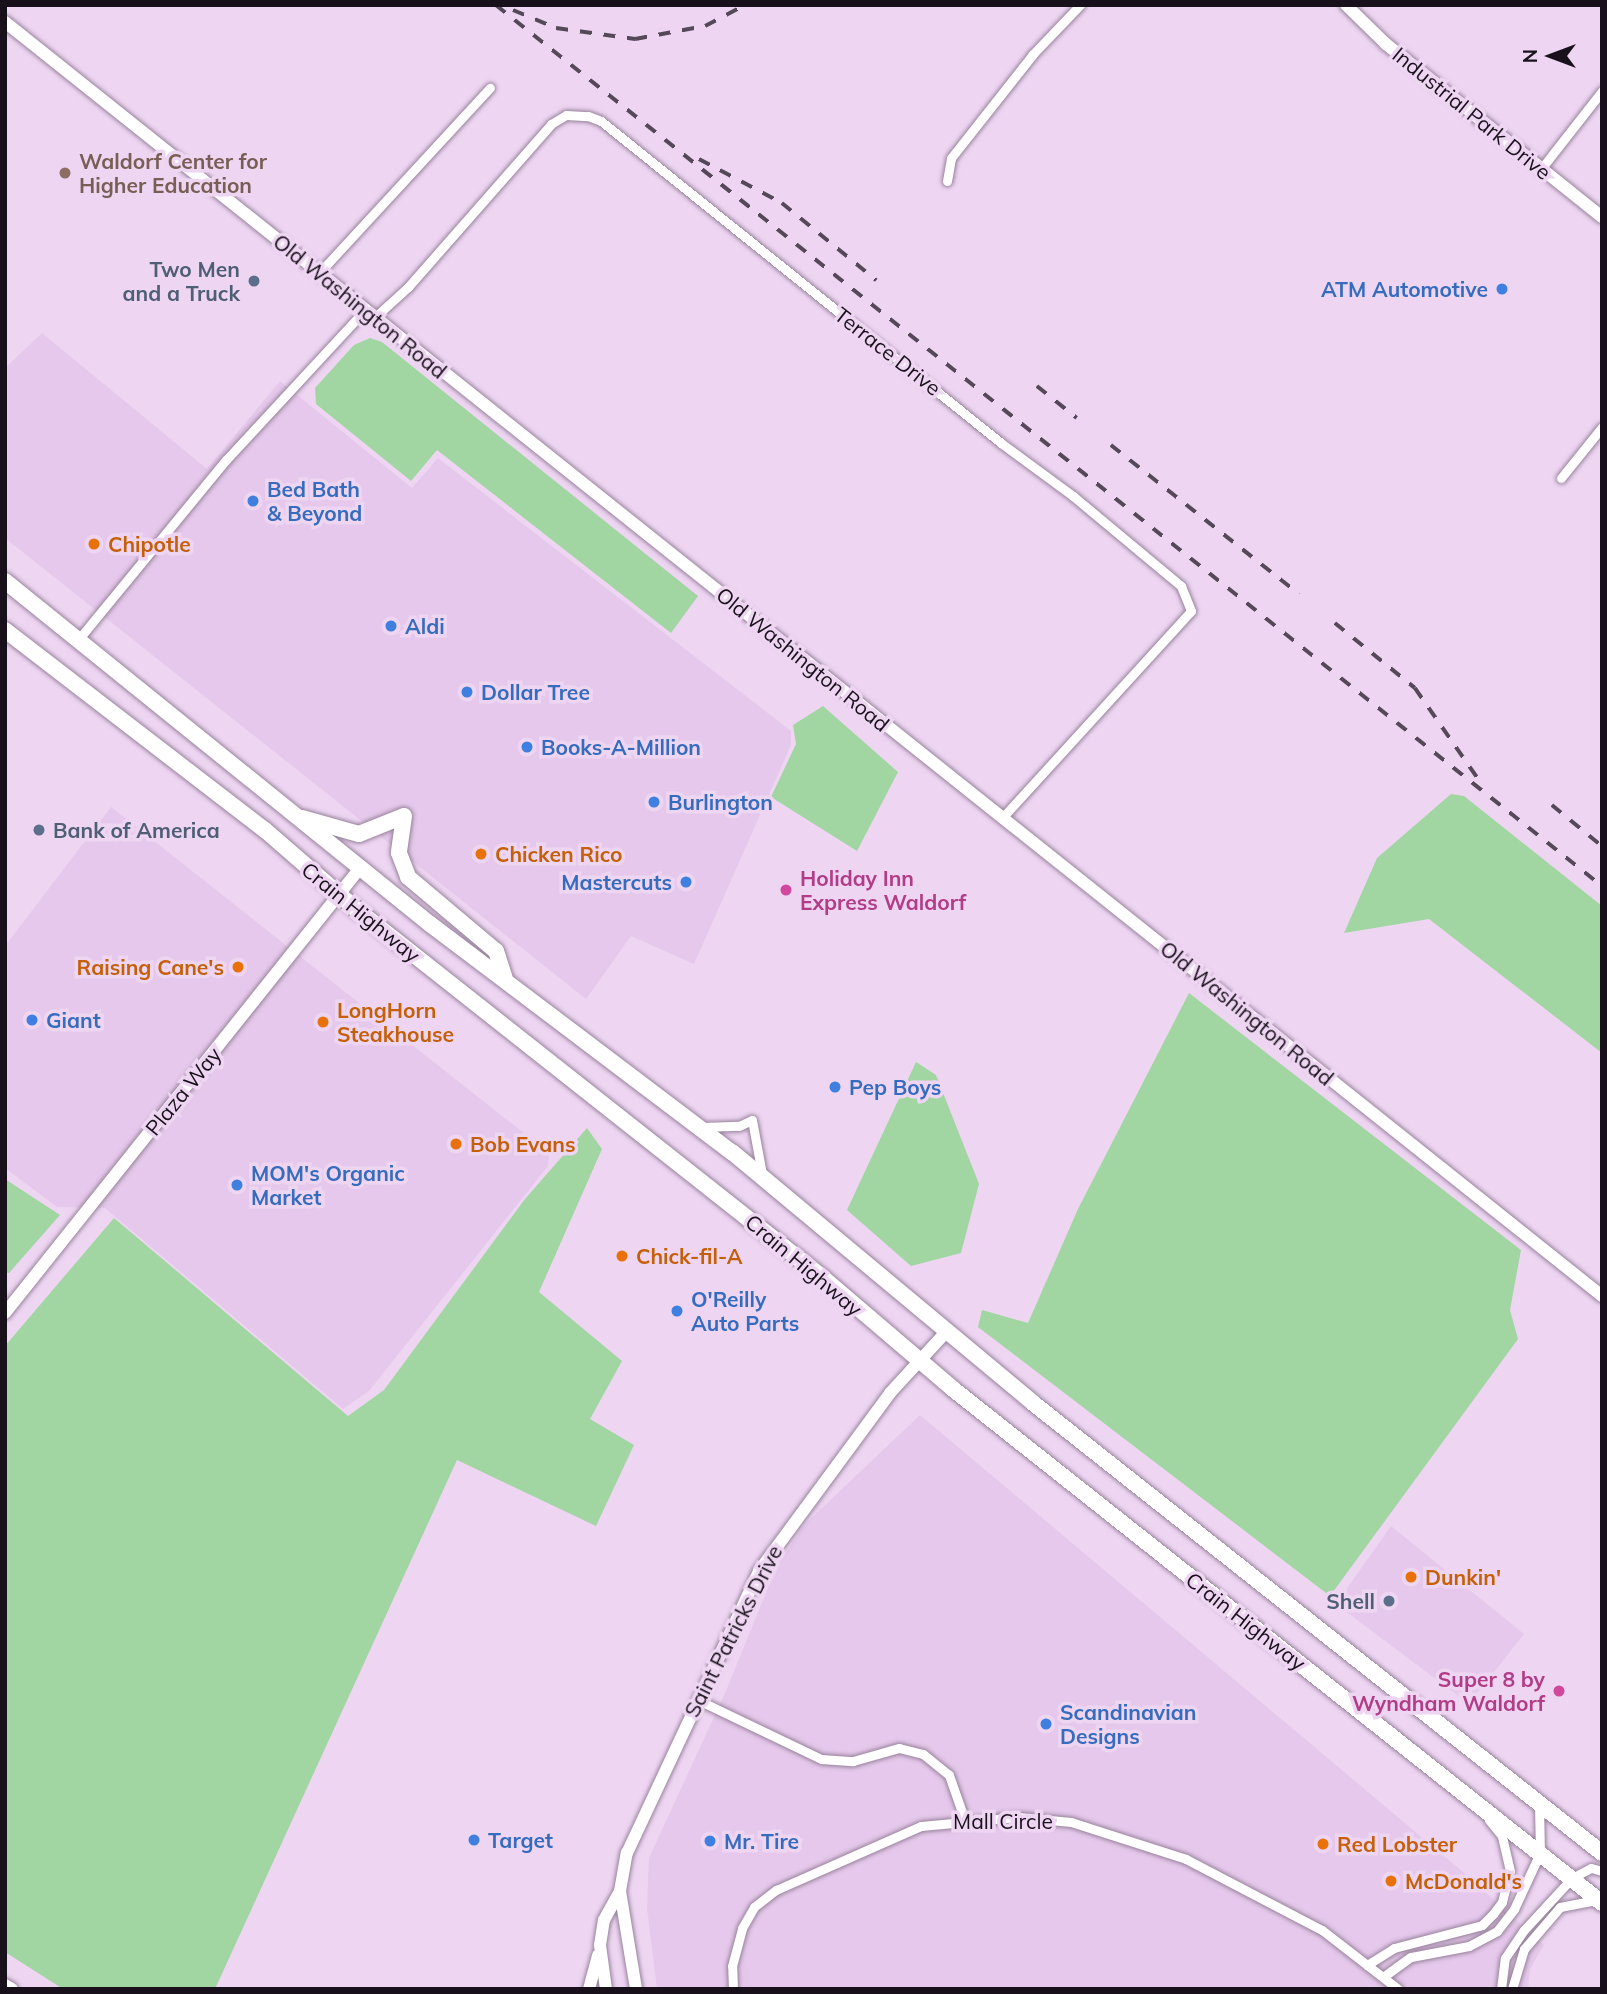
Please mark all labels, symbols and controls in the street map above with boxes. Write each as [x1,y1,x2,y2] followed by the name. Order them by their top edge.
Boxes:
[1516,21,1586,91] north arrow
[1388,41,1556,185] street label: Industrial Park Drive
[1518,49,1542,63] text: N
[79,148,267,198] place label: Waldorf Center for Higher Education
[57,165,73,181] marker: Waldorf Center for Higher Education
[268,228,452,384] street label: Old Washington Road
[122,256,240,306] place label: Two Men and a Truck
[246,273,262,289] marker: Two Men and a Truck
[1321,276,1488,302] place label: ATM Automotive
[1494,281,1510,297] marker: ATM Automotive
[830,302,946,400] street label: Terrace Drive
[267,476,362,526] place label: Bed Bath & Beyond
[245,493,261,509] marker: Bed Bath & Beyond
[108,531,191,557] place label: Chipotle
[86,536,102,552] marker: Chipotle
[711,581,895,737] street label: Old Washington Road
[405,613,445,639] place label: Aldi
[383,618,399,634] marker: Aldi
[481,679,590,705] place label: Dollar Tree
[459,684,475,700] marker: Dollar Tree
[541,734,701,760] place label: Books-A-Million
[519,739,535,755] marker: Books-A-Million
[668,789,773,815] place label: Burlington
[646,794,662,810] marker: Burlington
[53,817,220,843] place label: Bank of America
[31,822,47,838] marker: Bank of America
[495,841,622,867] place label: Chicken Rico
[473,846,489,862] marker: Chicken Rico
[297,857,425,967] street label: Crain Highway
[800,865,966,915] place label: Holiday Inn Express Waldorf
[561,869,672,895] place label: Mastercuts
[678,874,694,890] marker: Mastercuts
[778,882,794,898] marker: Holiday Inn Express Waldorf
[1155,935,1339,1091] street label: Old Washington Road
[77,954,224,980] place label: Raising Cane's
[230,959,246,975] marker: Raising Cane's
[337,997,454,1047] place label: LongHorn Steakhouse
[46,1007,101,1033] place label: Giant
[24,1012,40,1028] marker: Giant
[315,1014,331,1030] marker: LongHorn Steakhouse
[140,1042,226,1140] street label: Plaza Way
[849,1074,941,1100] place label: Pep Boys
[827,1079,843,1095] marker: Pep Boys
[470,1131,575,1157] place label: Bob Evans
[448,1136,464,1152] marker: Bob Evans
[251,1160,405,1210] place label: MOM's Organic Market
[229,1177,245,1193] marker: MOM's Organic Market
[740,1209,868,1321] street label: Crain Highway
[636,1243,743,1269] place label: Chick-fil-A
[614,1248,630,1264] marker: Chick-fil-A
[691,1286,799,1336] place label: O'Reilly Auto Parts
[669,1303,685,1319] marker: O'Reilly Auto Parts
[679,1541,787,1721] street label: Saint Patricks Drive
[1425,1564,1501,1590] place label: Dunkin'
[1181,1566,1311,1676] street label: Crain Highway
[1403,1569,1419,1585] marker: Dunkin'
[1326,1588,1375,1614] place label: Shell
[1381,1593,1397,1609] marker: Shell
[1352,1666,1545,1716] place label: Super 8 by Wyndham Waldorf
[1551,1683,1567,1699] marker: Super 8 by Wyndham Waldorf
[1060,1699,1196,1749] place label: Scandinavian Designs
[1038,1716,1054,1732] marker: Scandinavian Designs
[953,1808,1053,1834] street label: Mall Circle
[488,1827,553,1853] place label: Target
[724,1828,799,1854] place label: Mr. Tire
[1337,1831,1457,1857] place label: Red Lobster
[466,1832,482,1848] marker: Target
[702,1833,718,1849] marker: Mr. Tire
[1315,1836,1331,1852] marker: Red Lobster
[1405,1868,1522,1894] place label: McDonald's
[1383,1873,1399,1889] marker: McDonald's

